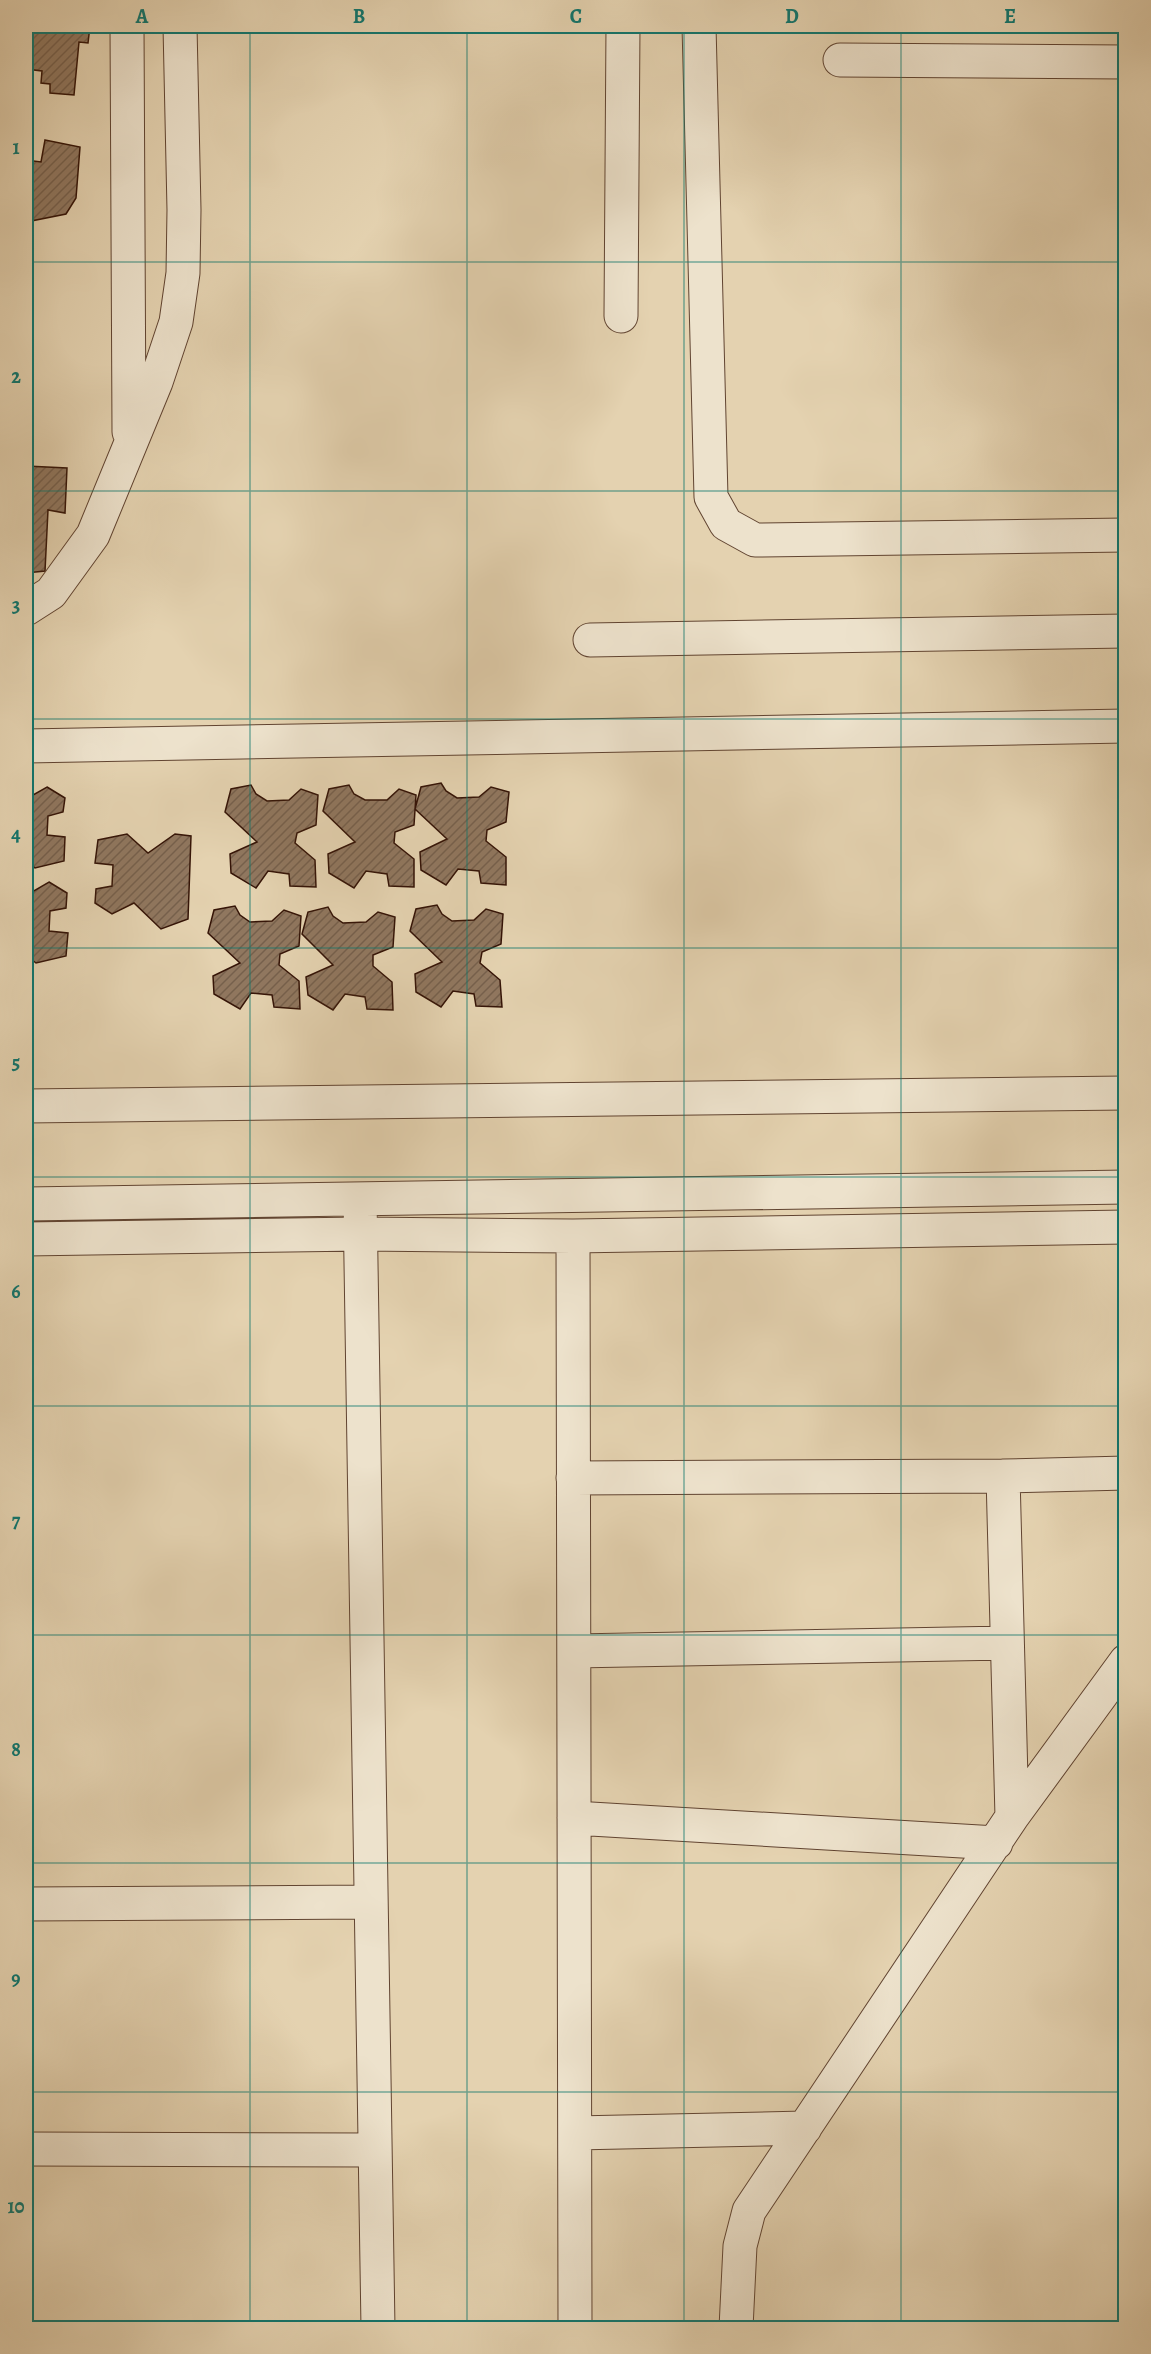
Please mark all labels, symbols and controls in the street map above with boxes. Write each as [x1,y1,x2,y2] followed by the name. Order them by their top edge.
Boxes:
[135,3,149,30] text: A
[353,3,365,30] text: B
[570,3,582,30] text: C
[785,3,799,30] text: D
[1004,3,1016,30] text: E
[12,134,20,161] text: 1
[11,363,21,390] text: 2
[12,592,20,619] text: 3
[11,821,21,848] text: 4
[12,1049,20,1076] text: 5
[11,1278,21,1305] text: 6
[12,1507,21,1534] text: 7
[11,1736,21,1763] text: 8
[11,1965,21,1992] text: 9
[7,2193,25,2220] text: 10

